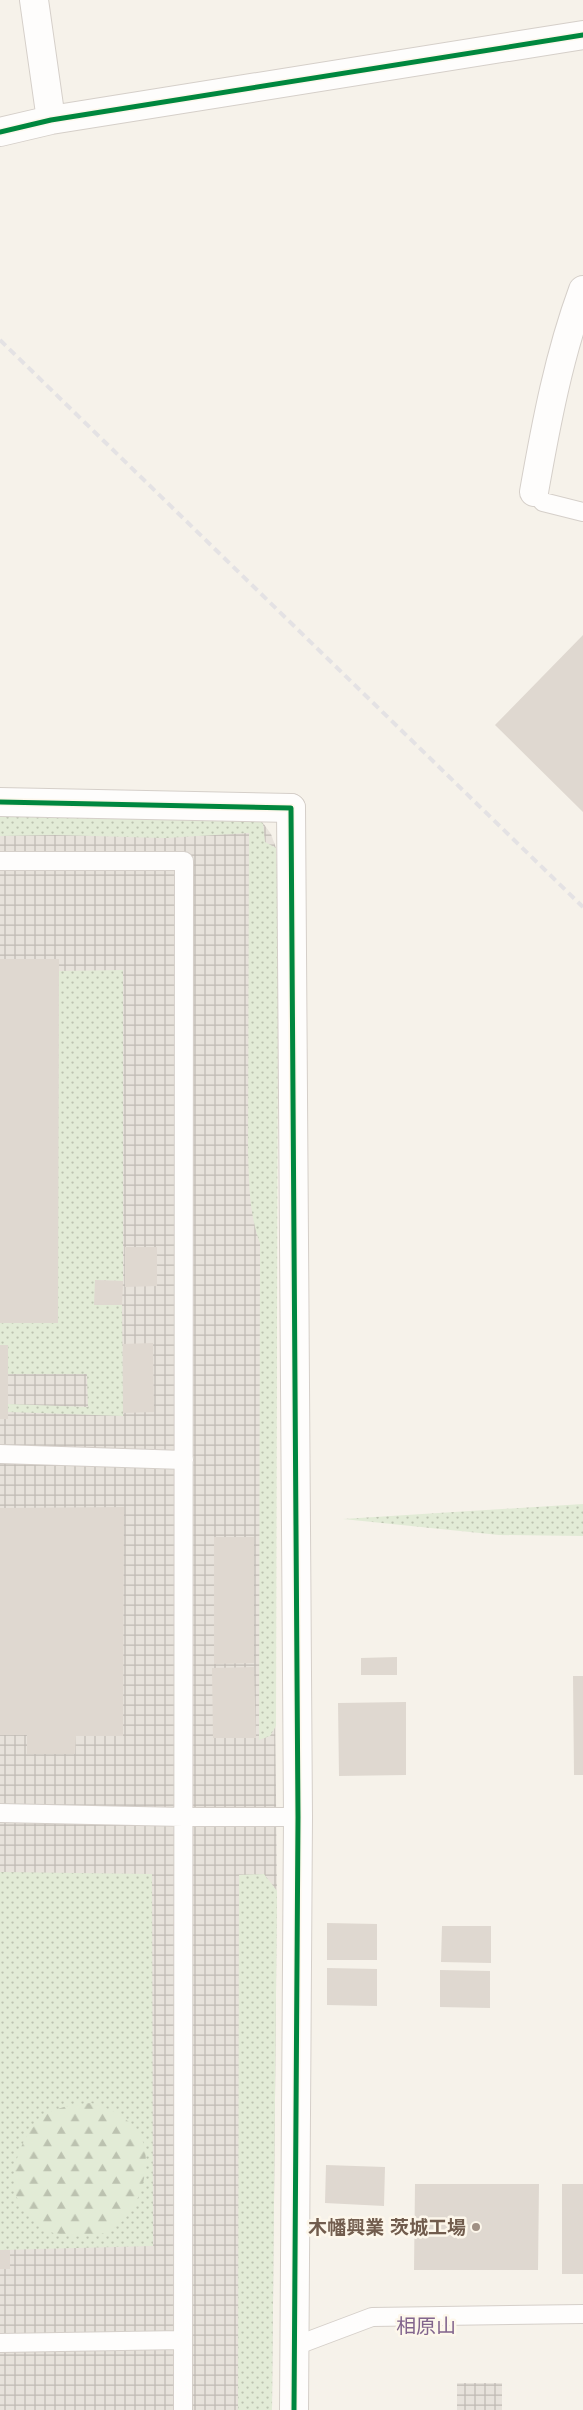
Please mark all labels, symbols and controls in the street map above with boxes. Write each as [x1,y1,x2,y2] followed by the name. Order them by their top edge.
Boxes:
[308,2214,466,2241] place label: 木幡興業 茨城工場
[470,2221,482,2233] marker: 木幡興業 茨城工場
[396,2312,456,2341] district label: 相原山

